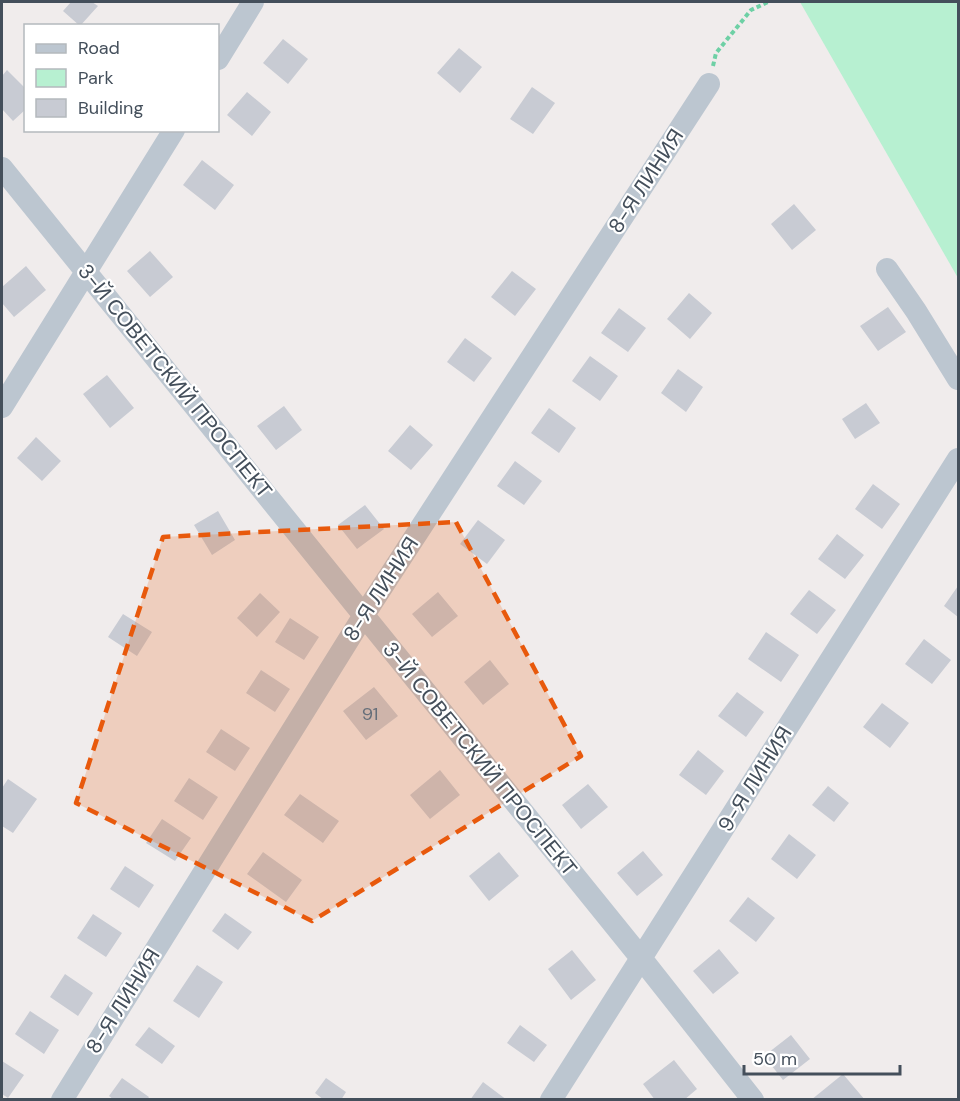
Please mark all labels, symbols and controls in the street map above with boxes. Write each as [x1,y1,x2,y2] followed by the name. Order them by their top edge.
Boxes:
[24,24,219,132] legend
[78,36,120,60] text: Road
[78,66,114,90] text: Park
[78,96,143,120] text: Building
[602,123,690,239] street label: 8-Я ЛИНИЯ
[72,258,278,504] street label: 3-Й СОВЕТСКИЙ ПРОСПЕКТ
[337,531,425,647] street label: 8-Я ЛИНИЯ
[377,636,583,882] street label: 3-Й СОВЕТСКИЙ ПРОСПЕКТ
[362,702,378,726] house number: 91
[711,721,799,837] street label: 9-Я ЛИНИЯ
[80,943,166,1059] street label: 8-Я ЛИНИЯ
[744,1038,900,1076] scale bar
[753,1047,797,1071] text: 50 m

